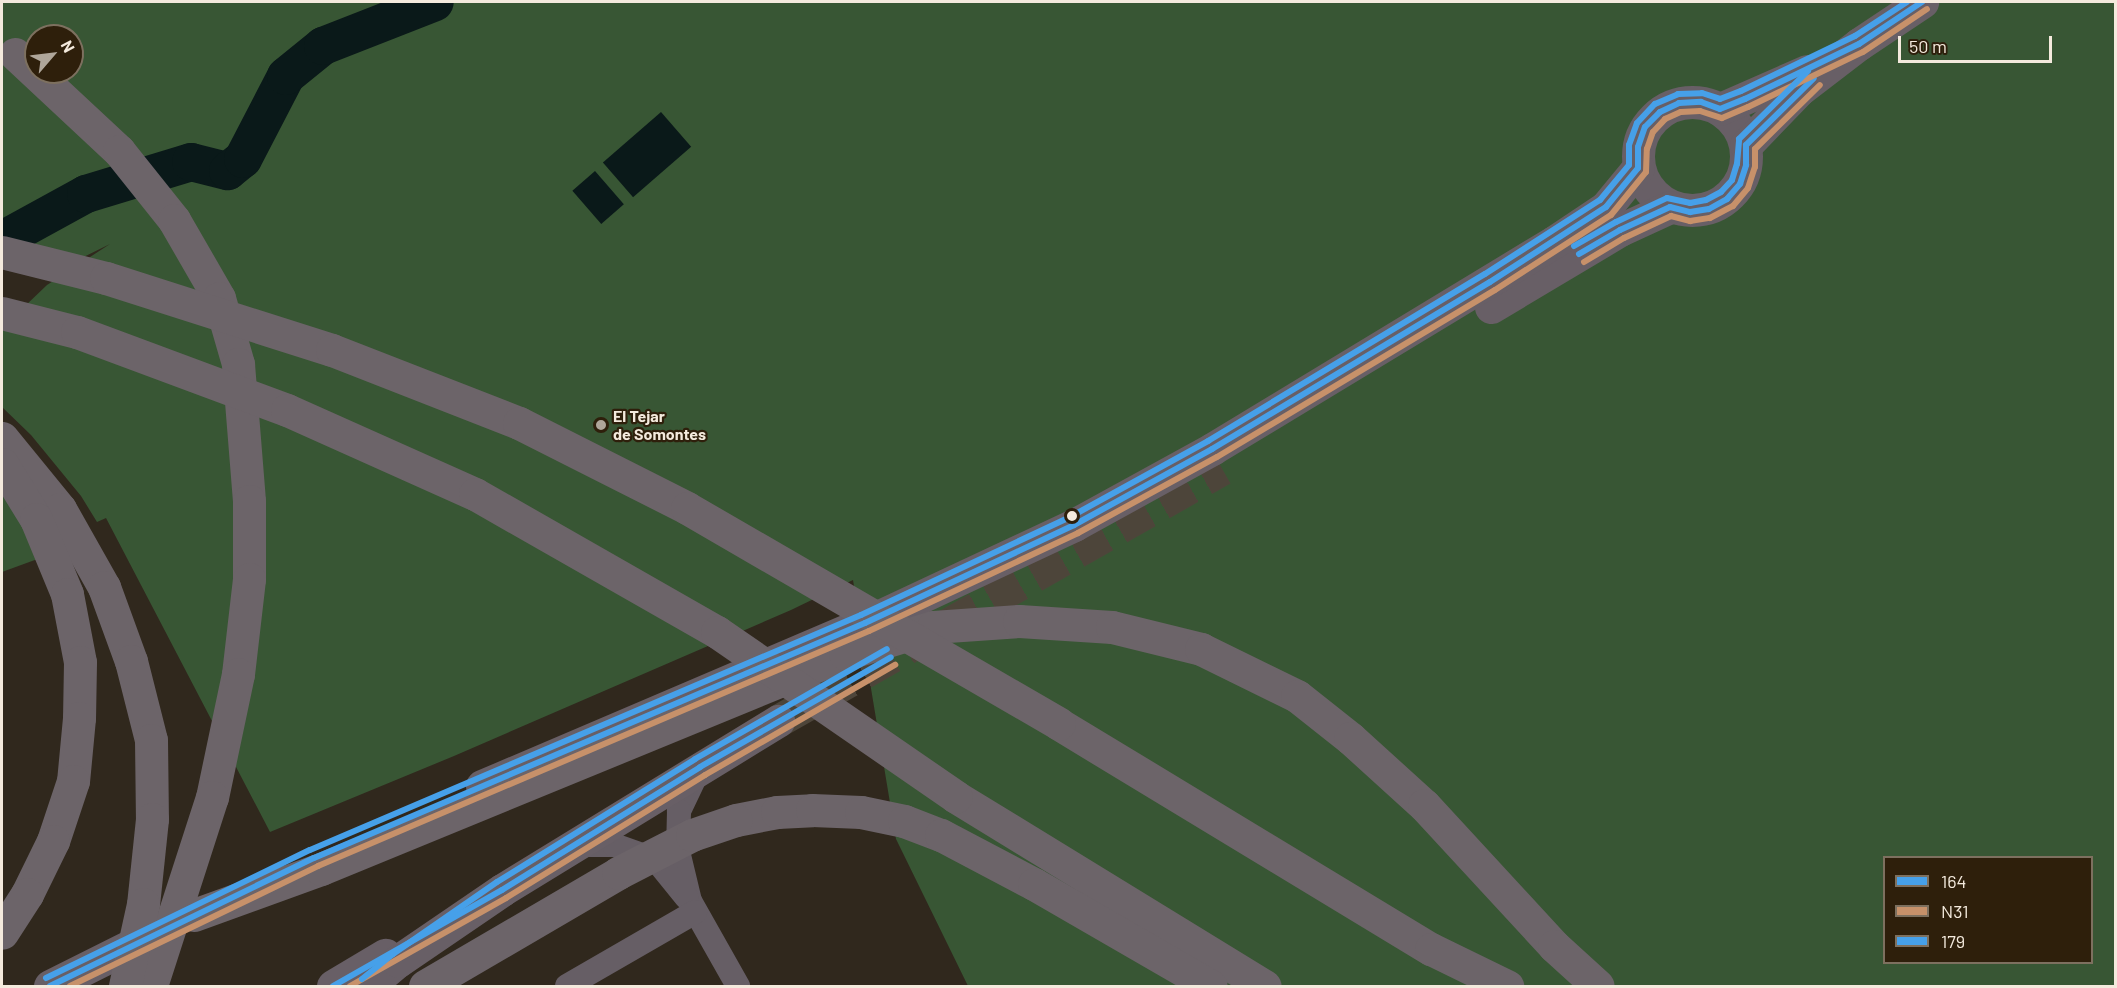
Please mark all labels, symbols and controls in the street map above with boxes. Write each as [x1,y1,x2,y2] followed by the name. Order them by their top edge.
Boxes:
[24,24,84,84] north arrow
[1901,24,2056,62] scale bar
[1909,35,1947,57] text: 50 m
[58,37,79,55] text: N
[613,406,706,444] place label: El Tejar de Somontes
[594,418,608,432] marker: El Tejar de Somontes
[1066,510,1078,522] unlabelled marker
[1883,856,2093,964] legend
[1941,870,1967,892] text: 164
[1941,900,1969,922] text: N31
[1941,930,1965,952] text: 179

